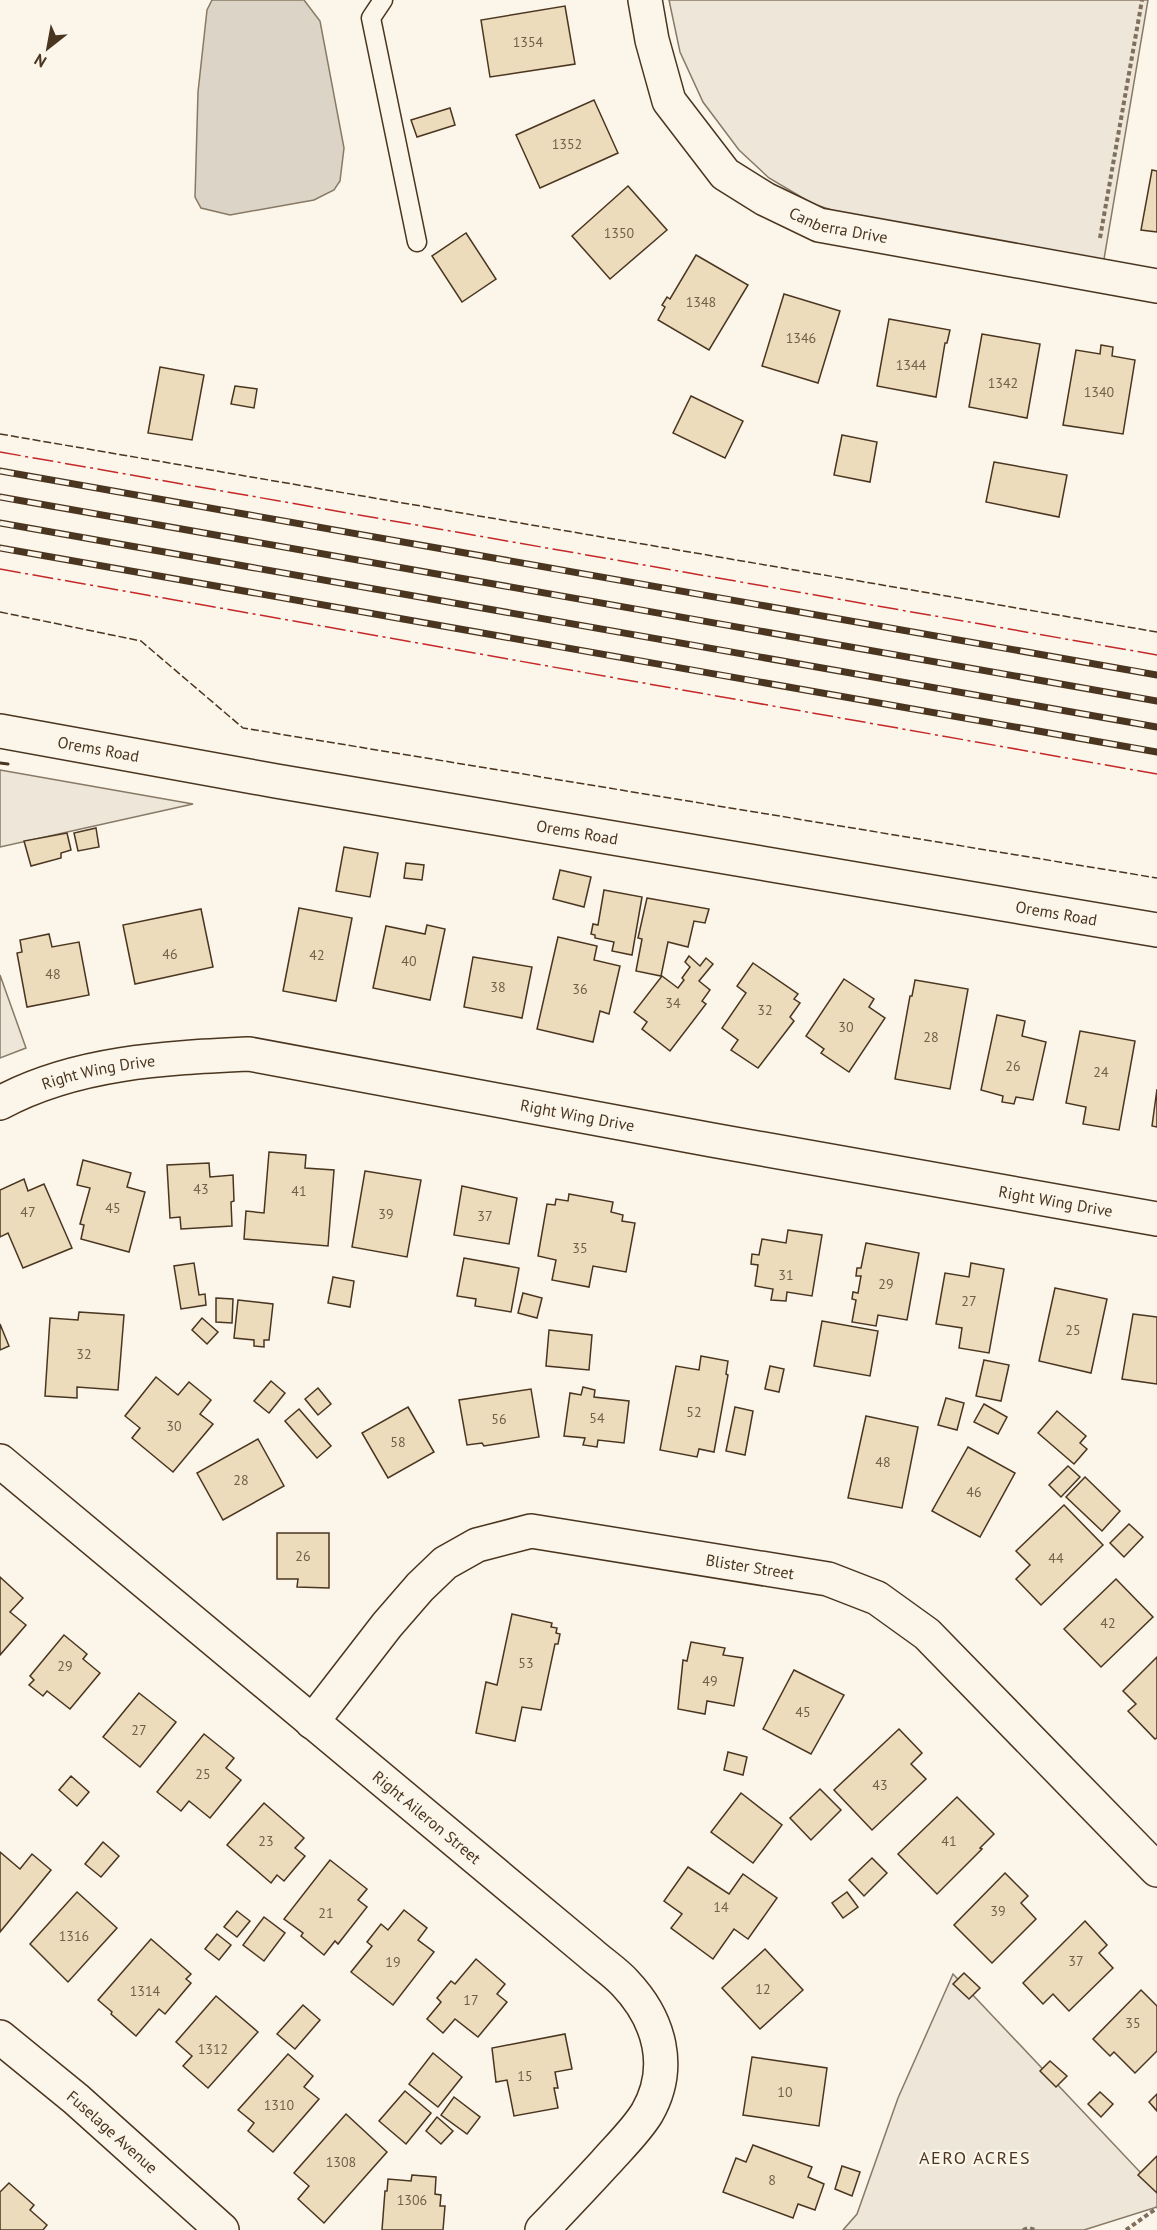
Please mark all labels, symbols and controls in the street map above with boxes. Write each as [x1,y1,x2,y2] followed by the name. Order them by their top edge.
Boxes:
[18,18,78,78] north arrow
[513,33,544,51] house number: 1354
[31,50,50,72] text: N
[552,135,582,153] house number: 1352
[786,202,889,247] street label: Canberra Drive
[604,224,635,242] house number: 1350
[686,293,716,311] house number: 1348
[786,329,816,347] house number: 1346
[896,356,927,374] house number: 1344
[988,374,1018,392] house number: 1342
[1084,383,1115,401] house number: 1340
[56,732,141,766] street label: Orems Road
[535,815,620,849] street label: Orems Road
[1014,896,1099,930] street label: Orems Road
[162,945,178,963] house number: 46
[309,946,325,964] house number: 42
[401,952,417,970] house number: 40
[45,965,61,983] house number: 48
[490,978,506,996] house number: 38
[572,980,588,998] house number: 36
[665,994,681,1012] house number: 34
[757,1001,773,1019] house number: 32
[838,1018,854,1036] house number: 30
[923,1028,939,1046] house number: 28
[39,1050,156,1094] street label: Right Wing Drive
[1005,1057,1021,1075] house number: 26
[1093,1063,1109,1081] house number: 24
[519,1095,636,1135] street label: Right Wing Drive
[193,1180,209,1198] house number: 43
[997,1181,1114,1221] street label: Right Wing Drive
[291,1182,307,1200] house number: 41
[105,1199,121,1217] house number: 45
[20,1203,36,1221] house number: 47
[378,1205,394,1223] house number: 39
[477,1207,493,1225] house number: 37
[572,1239,588,1257] house number: 35
[778,1266,794,1284] house number: 31
[878,1275,894,1293] house number: 29
[961,1292,977,1310] house number: 27
[1065,1321,1081,1339] house number: 25
[76,1345,92,1363] house number: 32
[686,1403,702,1421] house number: 52
[589,1409,605,1427] house number: 54
[491,1410,507,1428] house number: 56
[166,1417,182,1435] house number: 30
[390,1433,406,1451] house number: 58
[875,1453,891,1471] house number: 48
[233,1471,249,1489] house number: 28
[966,1483,982,1501] house number: 46
[295,1547,311,1565] house number: 26
[704,1549,796,1583] street label: Blister Street
[1048,1549,1064,1567] house number: 44
[1100,1614,1116,1632] house number: 42
[518,1654,534,1672] house number: 53
[57,1657,73,1675] house number: 29
[702,1672,718,1690] house number: 49
[795,1703,811,1721] house number: 45
[131,1721,147,1739] house number: 27
[195,1765,211,1783] house number: 25
[369,1766,486,1868] street label: Right Aileron Street
[872,1776,888,1794] house number: 43
[258,1832,274,1850] house number: 23
[941,1832,957,1850] house number: 41
[713,1898,729,1916] house number: 14
[990,1902,1006,1920] house number: 39
[318,1904,334,1922] house number: 21
[59,1927,89,1945] house number: 1316
[1068,1952,1084,1970] house number: 37
[385,1953,401,1971] house number: 19
[755,1980,771,1998] house number: 12
[130,1982,161,2000] house number: 1314
[463,1991,479,2009] house number: 17
[1125,2014,1141,2032] house number: 35
[198,2040,228,2058] house number: 1312
[517,2067,533,2085] house number: 15
[777,2083,793,2101] house number: 10
[63,2086,162,2177] street label: Fuselage Avenue
[264,2096,295,2114] house number: 1310
[919,2146,1031,2169] district label: AERO ACRES
[326,2153,356,2171] house number: 1308
[768,2171,776,2189] house number: 8
[397,2191,427,2209] house number: 1306

